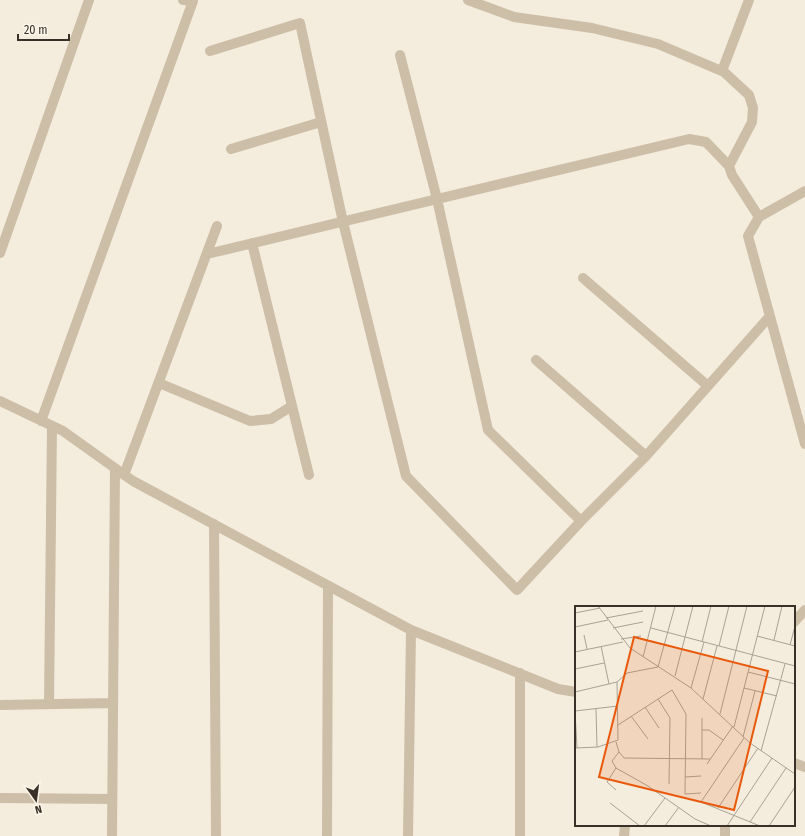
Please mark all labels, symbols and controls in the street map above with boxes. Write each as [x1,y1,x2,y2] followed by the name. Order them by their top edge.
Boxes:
[18,16,69,42] scale bar
[24,23,48,37] text: 20 m
[575,606,795,826] inset map
[16,780,56,820] north arrow
[34,802,43,816] text: N

